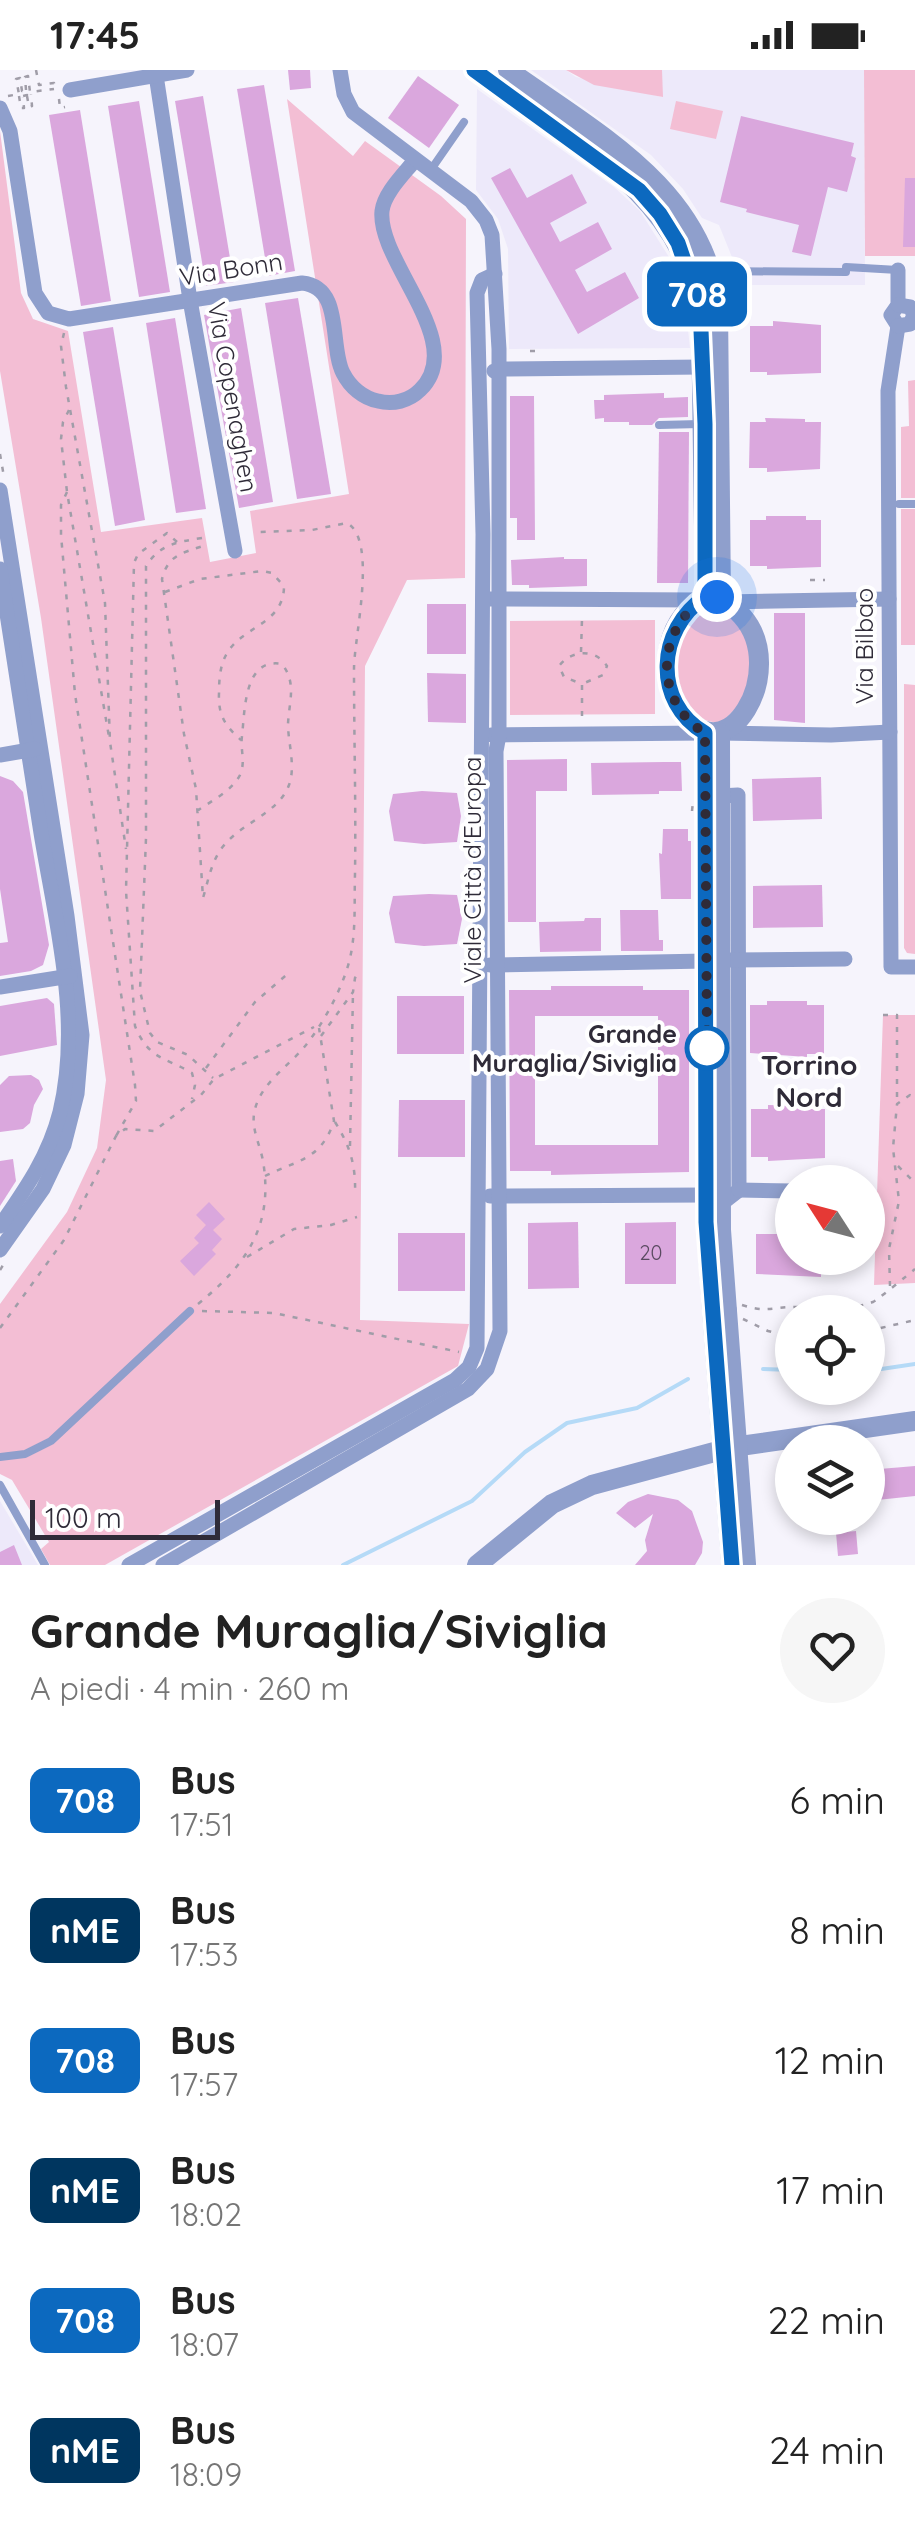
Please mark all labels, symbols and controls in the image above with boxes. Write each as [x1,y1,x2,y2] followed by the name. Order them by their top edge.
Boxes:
[50,11,140,59] text: 17:45
[177,245,285,292] street label: Via Bonn
[640,262,754,326] line badge: 708
[667,272,727,316] text: 708
[202,299,265,494] street label: Via Copenaghen
[692,572,742,622] your location
[848,588,879,704] street label: Via Bilbao
[456,757,487,983] street label: Viale Città d'Europa
[472,1018,677,1078] place label: Grande Muraglia/Siviglia
[686,1027,728,1069] marker: Grande Muraglia/Siviglia
[761,1047,857,1114] district label: Torrino Nord
[775,1165,885,1275] north arrow
[775,1165,885,1535] map controls
[640,1240,662,1265] house number: 20
[775,1295,885,1405] button: locate
[775,1425,885,1535] button: layers
[30,1495,220,1540] scale bar
[45,1500,122,1535] text: 100 m
[780,1598,885,1703] button: heart
[30,1600,608,1660] text: Grande Muraglia/Siviglia
[30,1668,349,1708] text: A piedi · 4 min · 260 m
[170,1756,236,1804] text: Bus
[789,1776,885,1824] text: 6 min
[55,1778,115,1822] text: 708
[170,1804,234,1844] text: 17:51
[170,1886,236,1934] text: Bus
[789,1906,885,1954] text: 8 min
[50,1908,120,1952] text: nME
[170,1934,238,1974] text: 17:53
[170,2016,236,2064] text: Bus
[775,2036,885,2084] text: 12 min
[55,2038,115,2082] text: 708
[170,2064,238,2104] text: 17:57
[170,2146,236,2194] text: Bus
[776,2166,885,2214] text: 17 min
[50,2168,120,2212] text: nME
[170,2194,242,2234] text: 18:02
[170,2276,236,2324] text: Bus
[768,2296,885,2344] text: 22 min
[55,2298,115,2342] text: 708
[170,2324,239,2364] text: 18:07
[170,2406,236,2454] text: Bus
[769,2426,885,2474] text: 24 min
[50,2428,120,2472] text: nME
[170,2454,242,2494] text: 18:09

